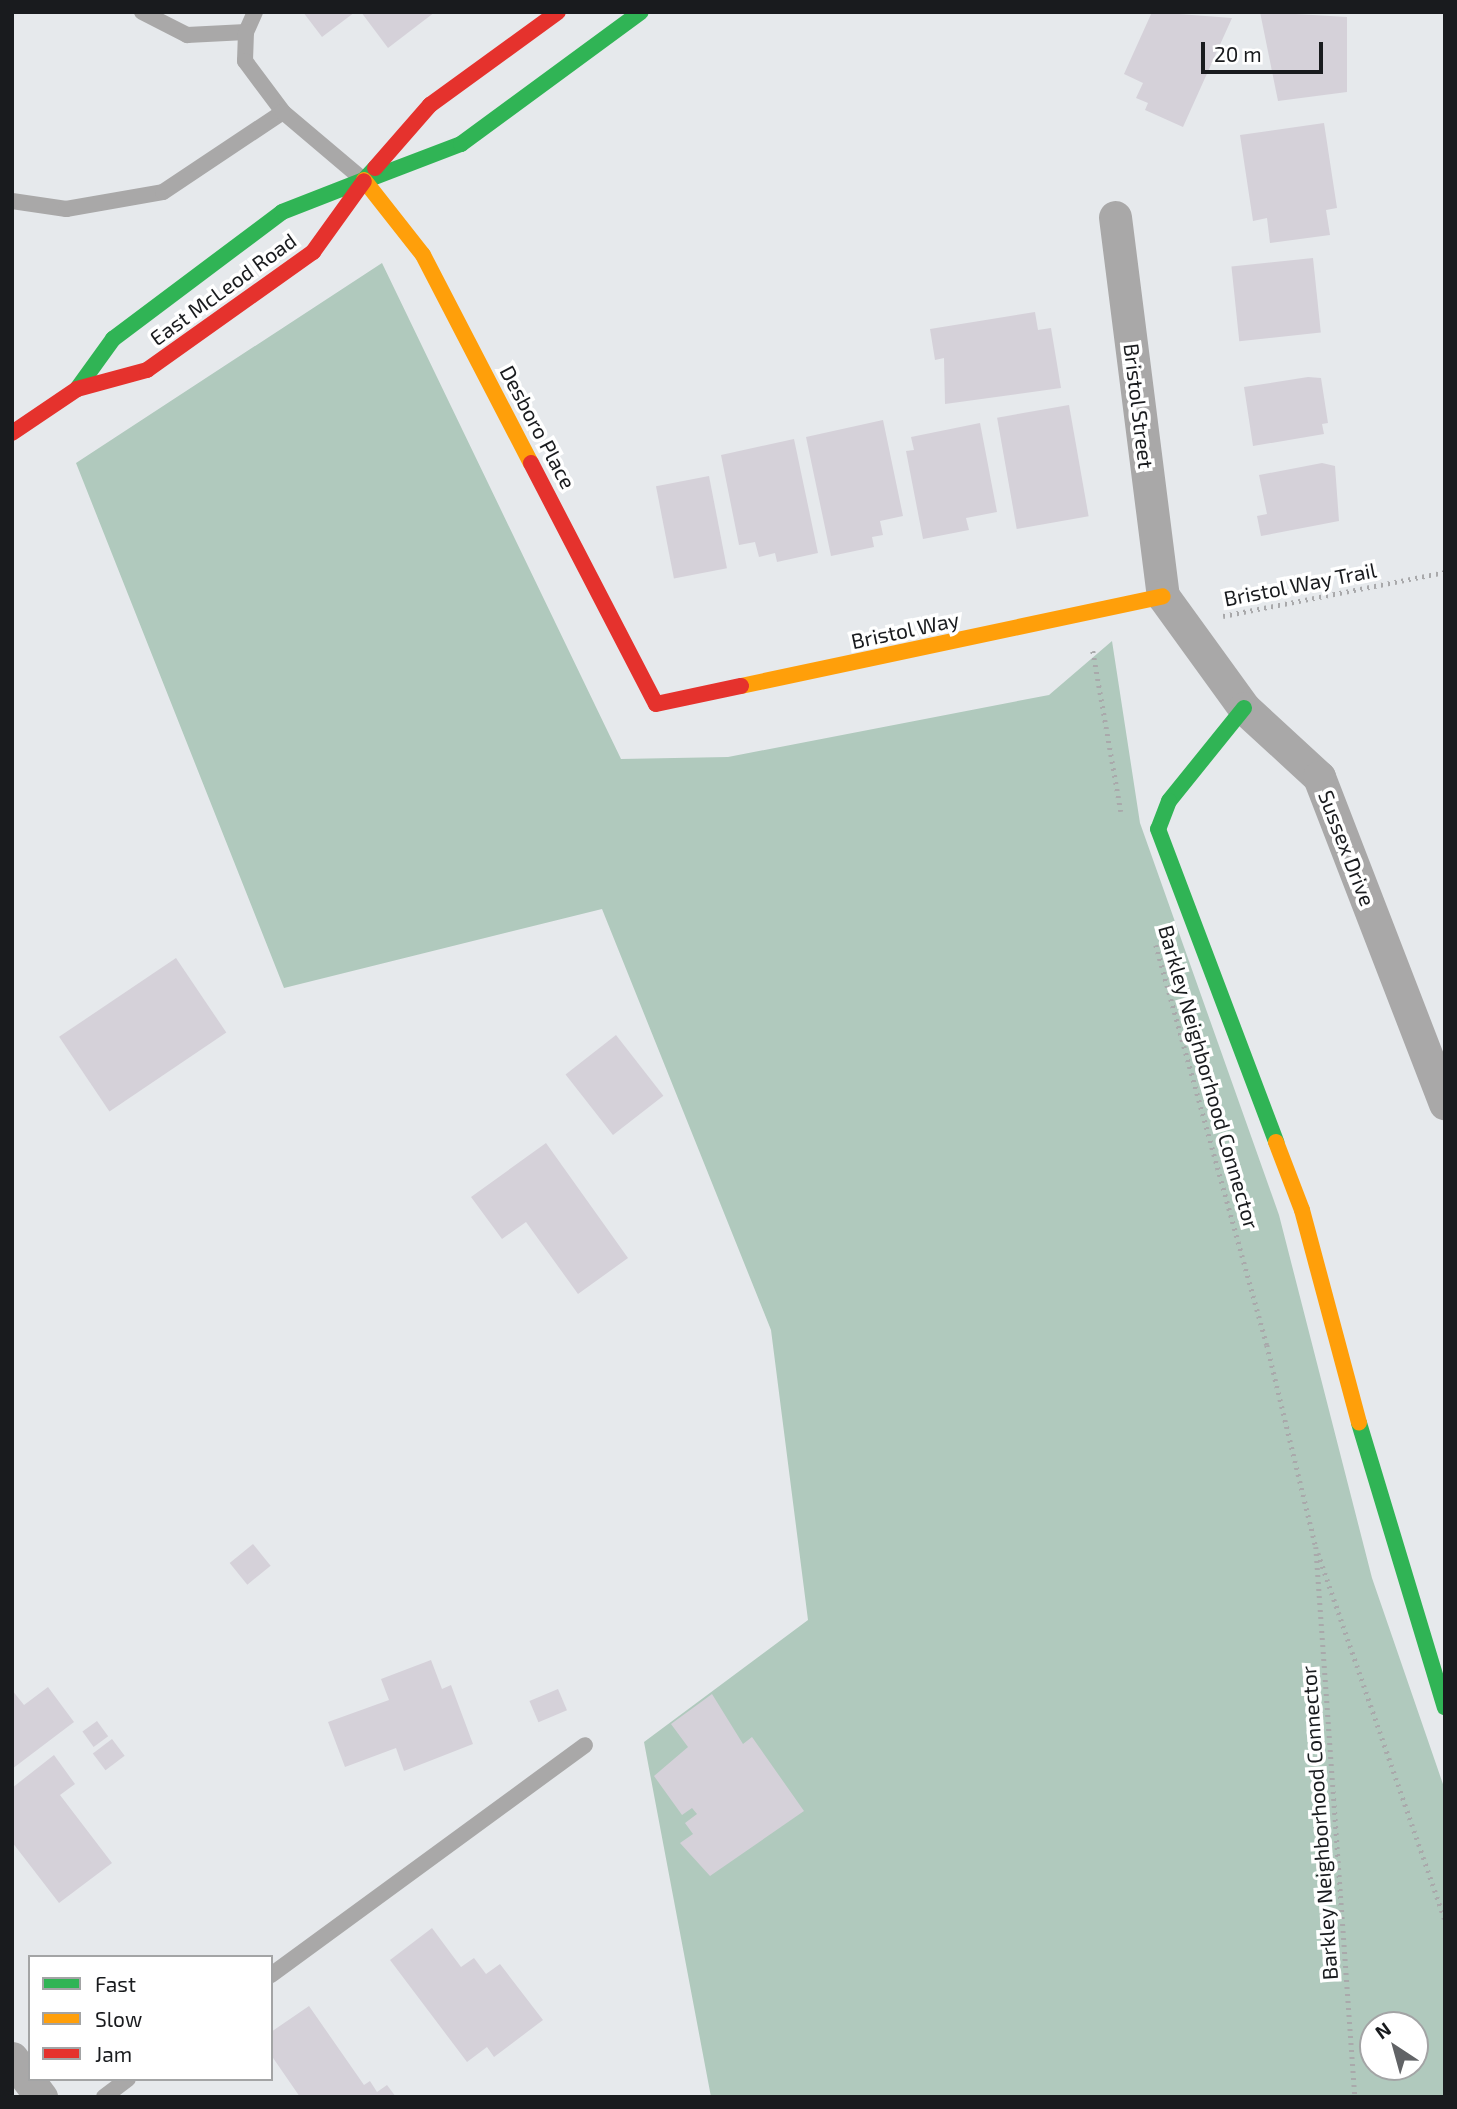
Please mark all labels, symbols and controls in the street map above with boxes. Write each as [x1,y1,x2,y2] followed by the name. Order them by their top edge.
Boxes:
[1205,28,1328,72] scale bar
[1214,41,1262,66] text: 20 m
[145,228,301,350] street label: East McLeod Road
[1119,342,1159,470] street label: Bristol Street
[495,361,581,493] street label: Desboro Place
[1221,557,1379,611] street label: Bristol Way Trail
[848,606,962,654] street label: Bristol Way
[1313,787,1381,909] street label: Sussex Drive
[1153,922,1265,1232] street label: Barkley Neighborhood Connector
[1295,1665,1343,1981] street label: Barkley Neighborhood Connector
[28,1955,273,2081] legend
[95,1971,136,1996] text: Fast
[95,2006,142,2031] text: Slow
[1359,2011,1429,2081] north arrow
[1370,2017,1395,2044] text: N
[95,2041,132,2066] text: Jam

